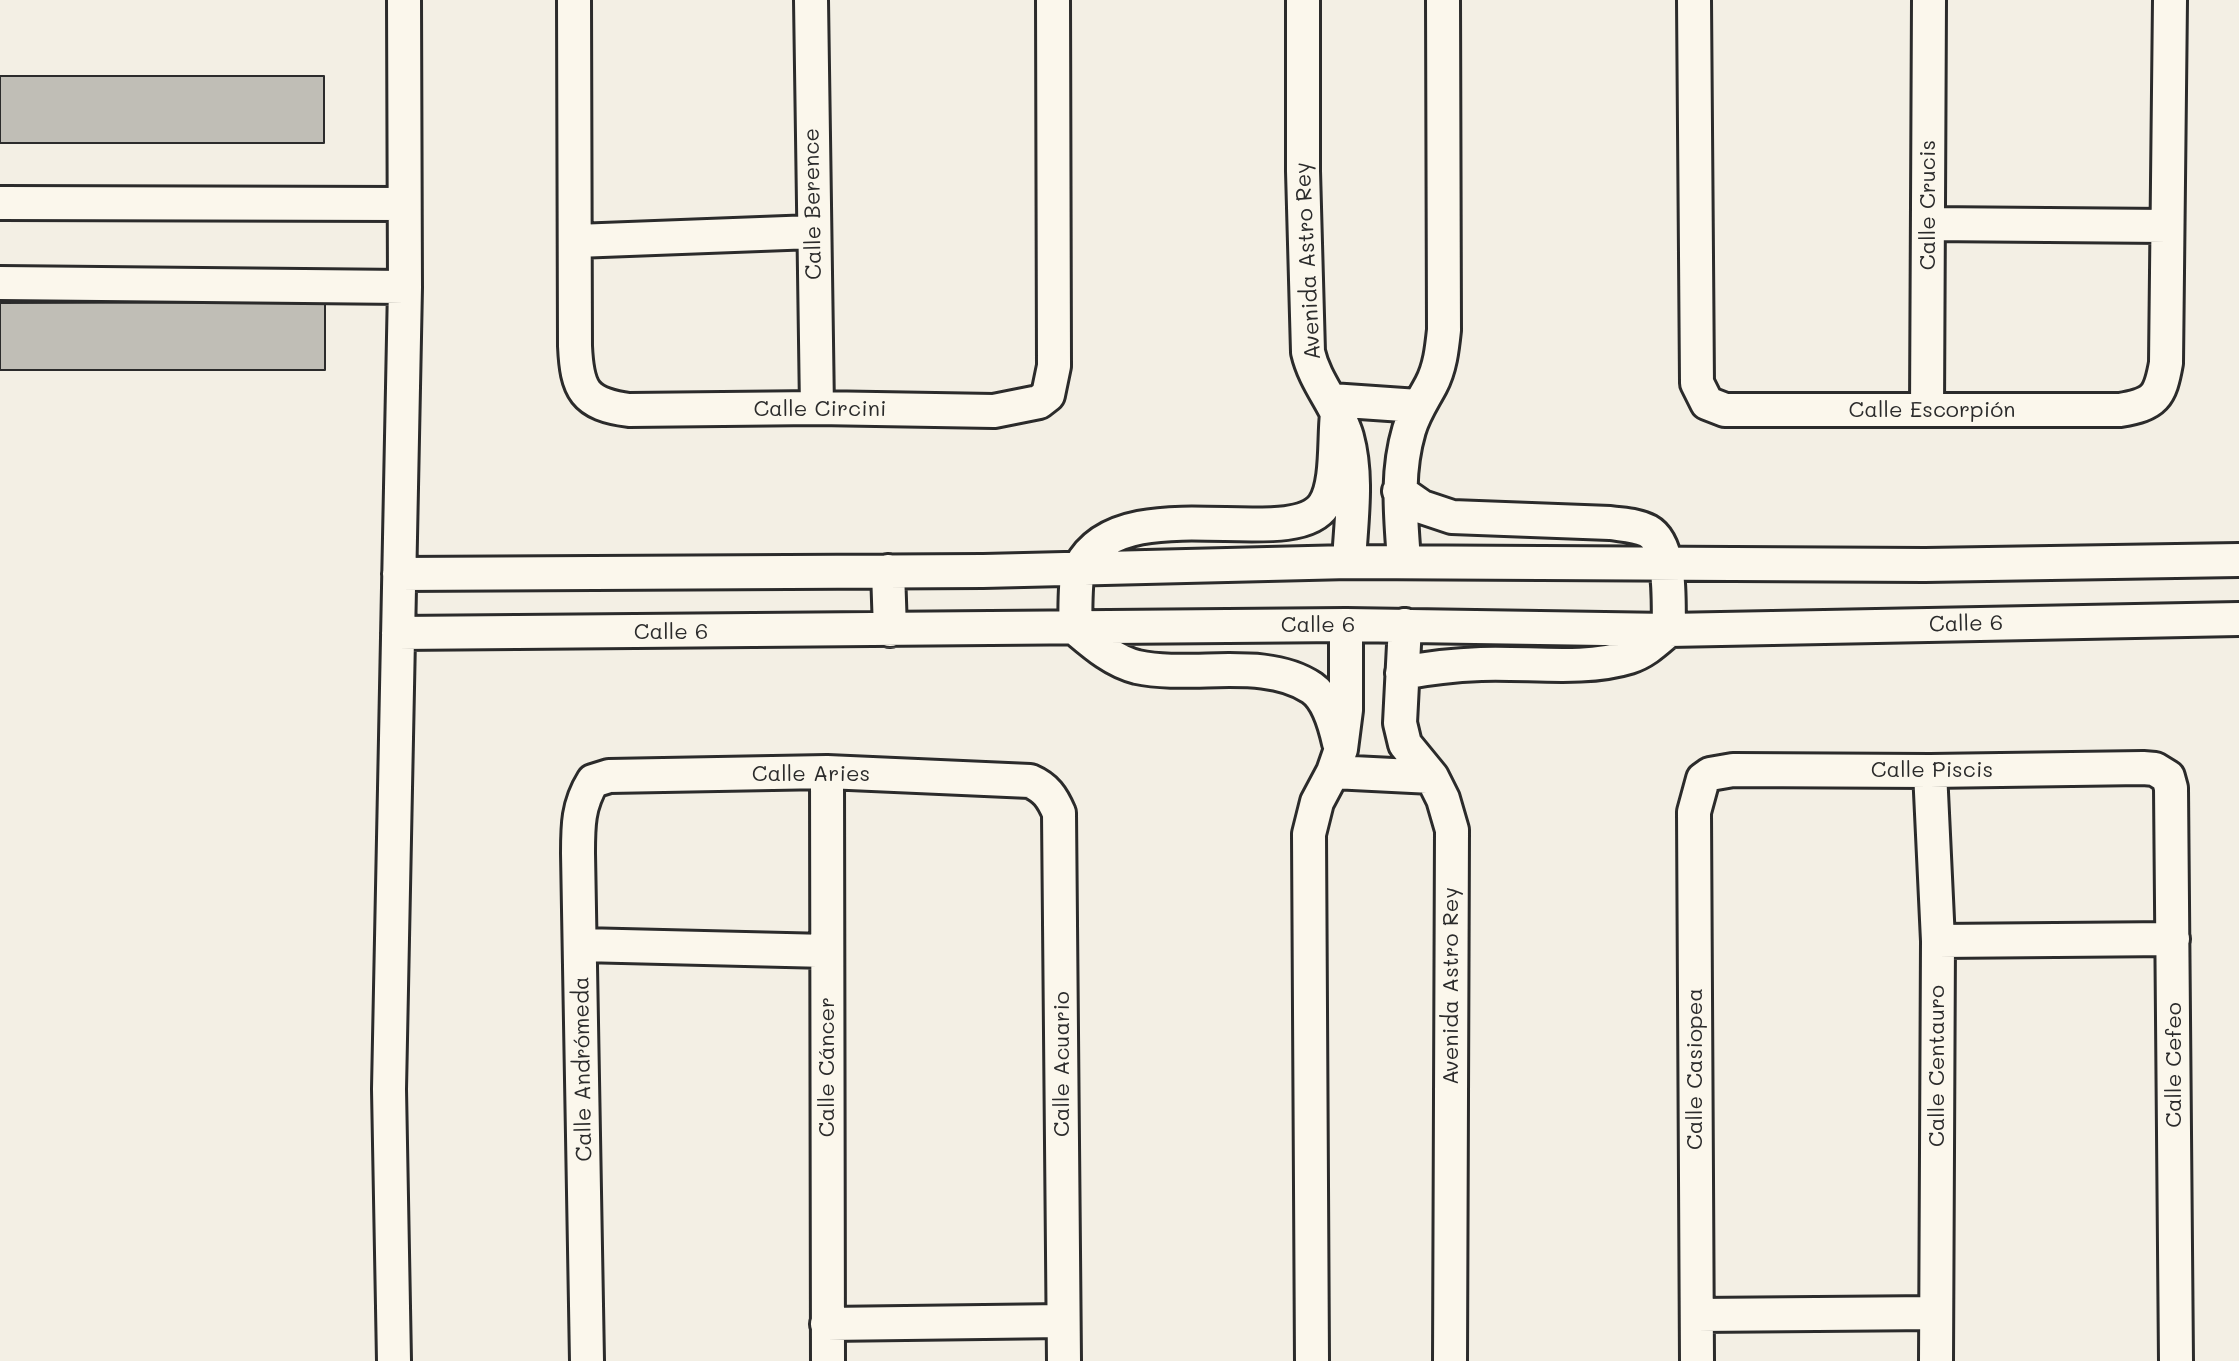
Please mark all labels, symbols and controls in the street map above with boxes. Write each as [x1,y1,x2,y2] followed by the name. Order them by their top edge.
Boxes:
[798,128,828,280] street label: Calle Berence
[1915,140,1941,270] street label: Calle Crucis
[1290,162,1326,360] street label: Avenida Astro Rey
[753,396,887,422] street label: Calle Circini
[1849,397,2015,423] street label: Calle Escorpión
[1929,610,2003,638] street label: Calle 6
[1281,612,1355,638] street label: Calle 6
[634,619,708,645] street label: Calle 6
[1871,757,1993,783] street label: Calle Piscis
[752,761,870,787] street label: Calle Aries
[1438,887,1464,1085] street label: Avenida Astro Rey
[568,976,598,1162] street label: Calle Andrómeda
[1924,985,1950,1147] street label: Calle Centauro
[1682,988,1708,1150] street label: Calle Casiopea
[1049,991,1075,1137] street label: Calle Acuario
[814,997,840,1137] street label: Calle Cáncer
[2161,1002,2187,1128] street label: Calle Cefeo

